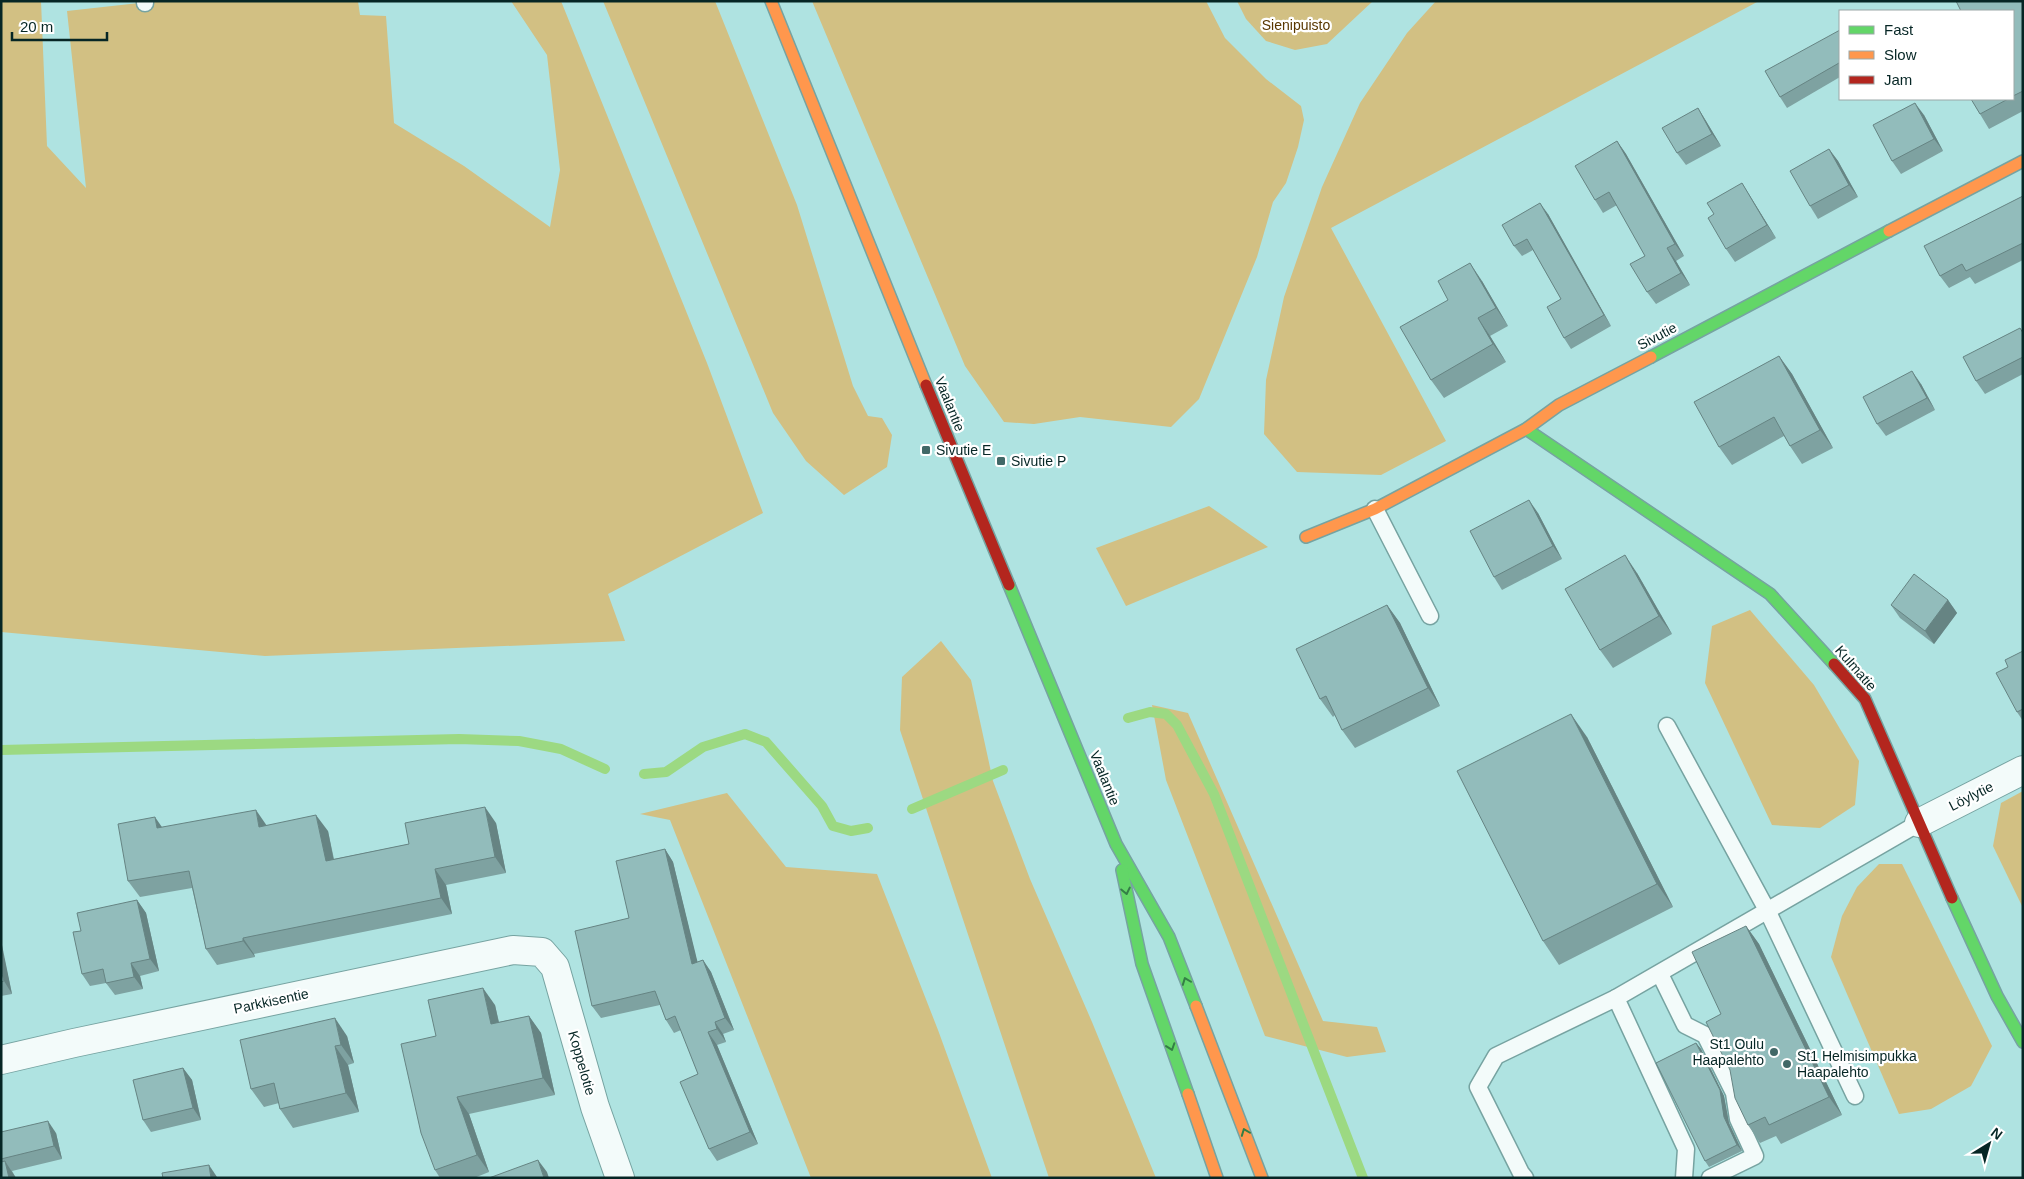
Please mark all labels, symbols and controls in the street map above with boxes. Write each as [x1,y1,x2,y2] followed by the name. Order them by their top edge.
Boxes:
[12,10,108,42] scale bar
[1839,10,2014,100] legend
[1262,17,1330,33] park label: Sienipuisto
[20,18,53,35] text: 20 m
[1884,21,1914,38] text: Fast
[1884,46,1917,63] text: Slow
[1884,71,1912,88] text: Jam
[1635,319,1679,353] street label: Sivutie
[932,374,968,434] street label: Vaalantie
[936,442,991,458] place label: Sivutie E
[920,444,932,456] marker: Sivutie E
[1011,453,1066,469] place label: Sivutie P
[995,455,1007,467] marker: Sivutie P
[1832,642,1880,694] street label: Kulmatie
[1087,748,1123,808] street label: Vaalantie
[1946,778,1996,814] street label: Löylytie
[1121,887,1131,896] one-way arrow
[1182,977,1192,985] one-way arrow
[232,985,310,1017] street label: Parkkisentie
[565,1029,599,1097] street label: Koppelotie
[1692,1036,1764,1068] place label: St1 Oulu Haapalehto
[1165,1042,1175,1051] one-way arrow
[1768,1046,1780,1058] marker: St1 Oulu Haapalehto
[1797,1048,1917,1080] place label: St1 Helmisimpukka Haapalehto
[1781,1058,1793,1070] marker: St1 Helmisimpukka Haapalehto
[1964,1119,2014,1169] north arrow
[1988,1124,2006,1143] text: N
[1241,1128,1251,1137] one-way arrow

